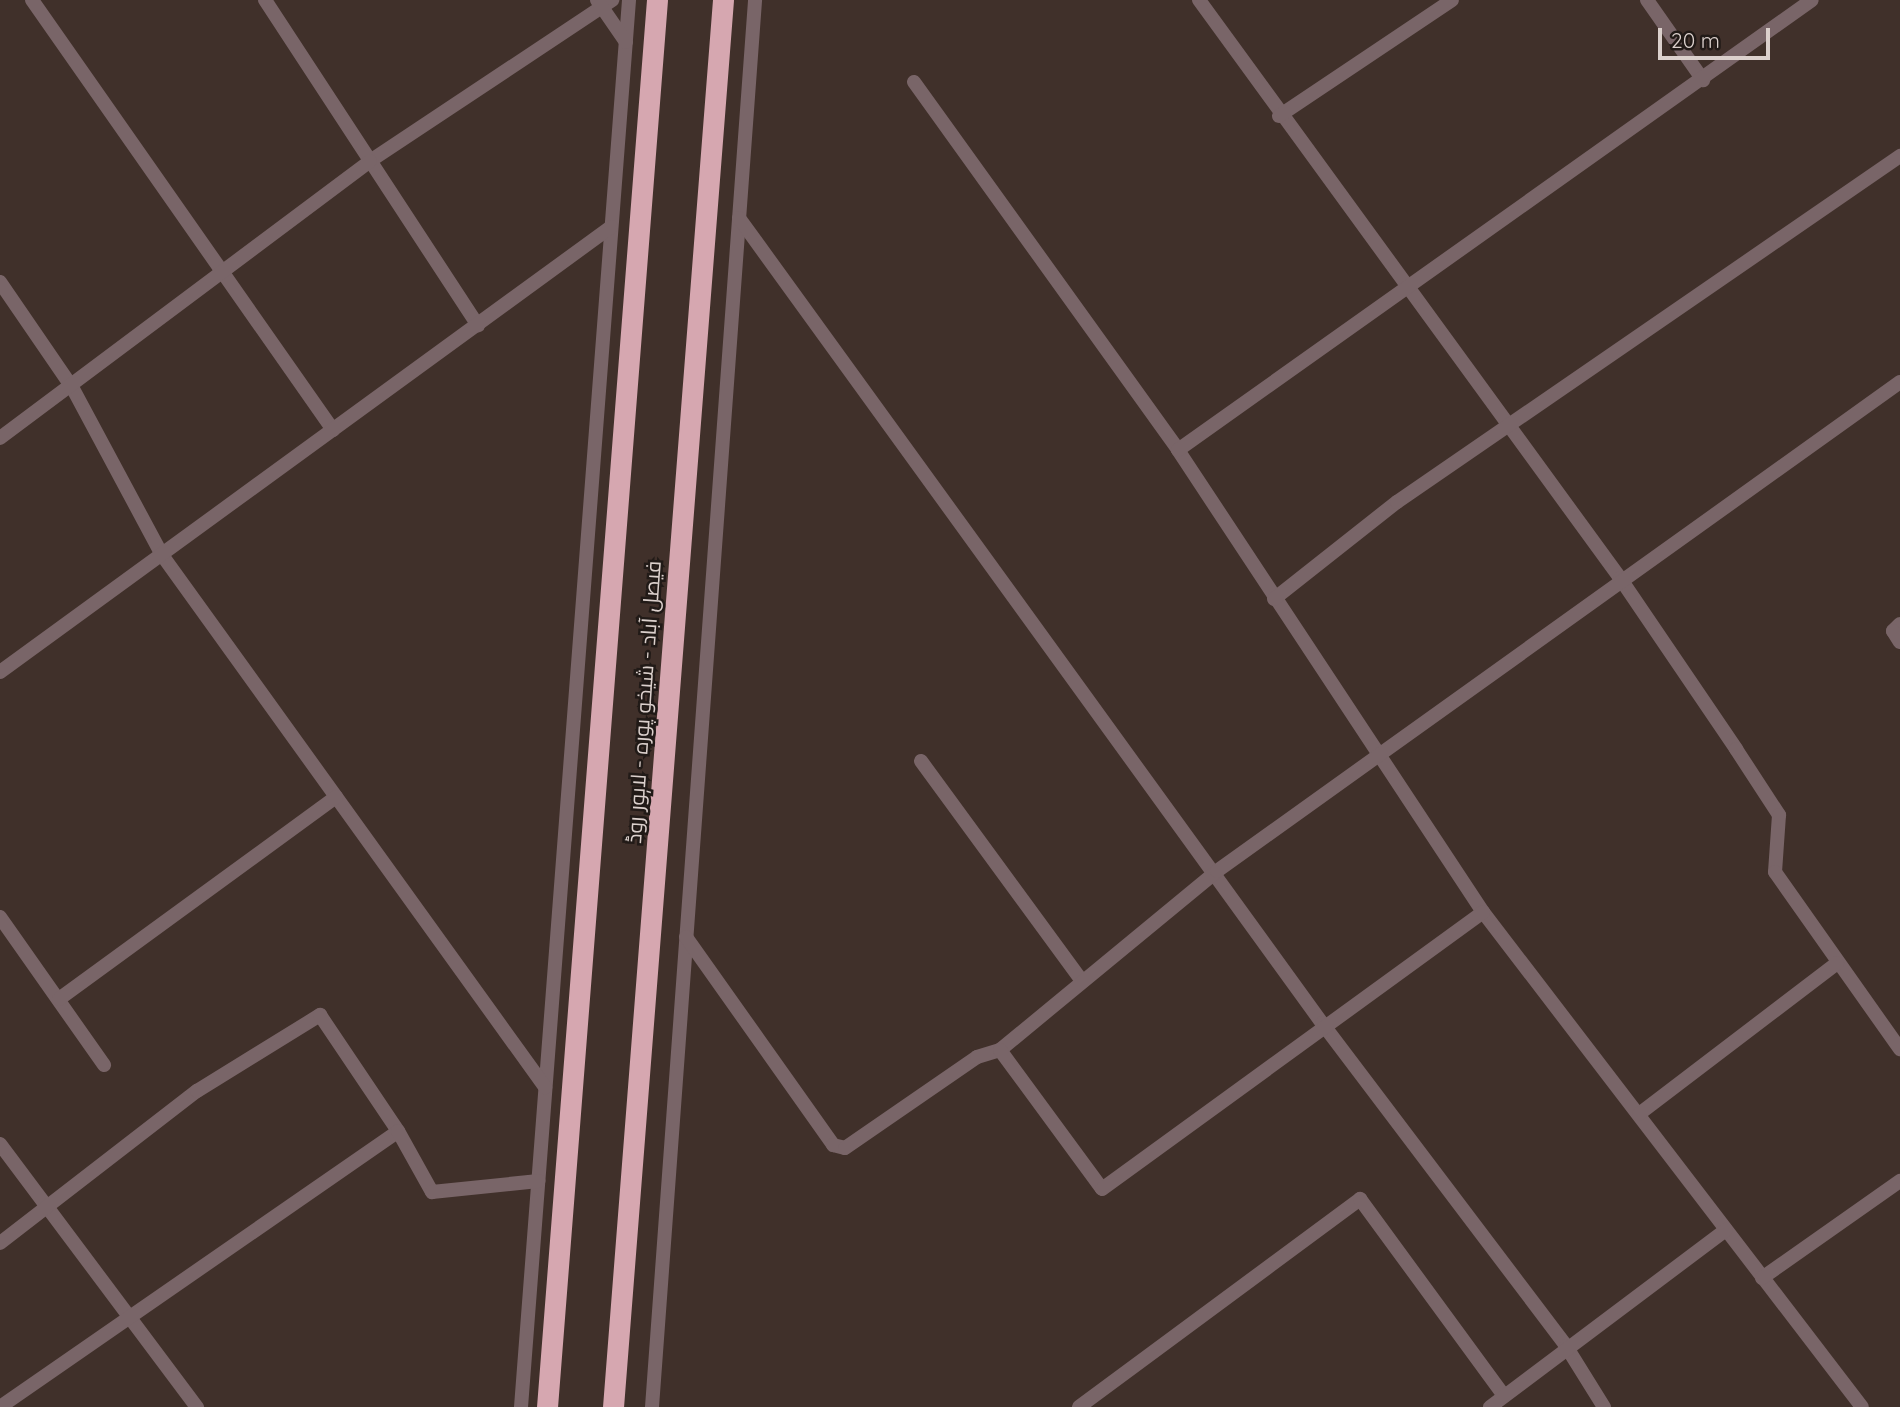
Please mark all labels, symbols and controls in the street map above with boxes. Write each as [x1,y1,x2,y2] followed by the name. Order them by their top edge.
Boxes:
[1662,14,1774,58] scale bar
[1671,27,1720,53] text: 20 m
[621,560,665,844] street label: فیصل آباد - شیخو پورہ - لاہور روڈ

